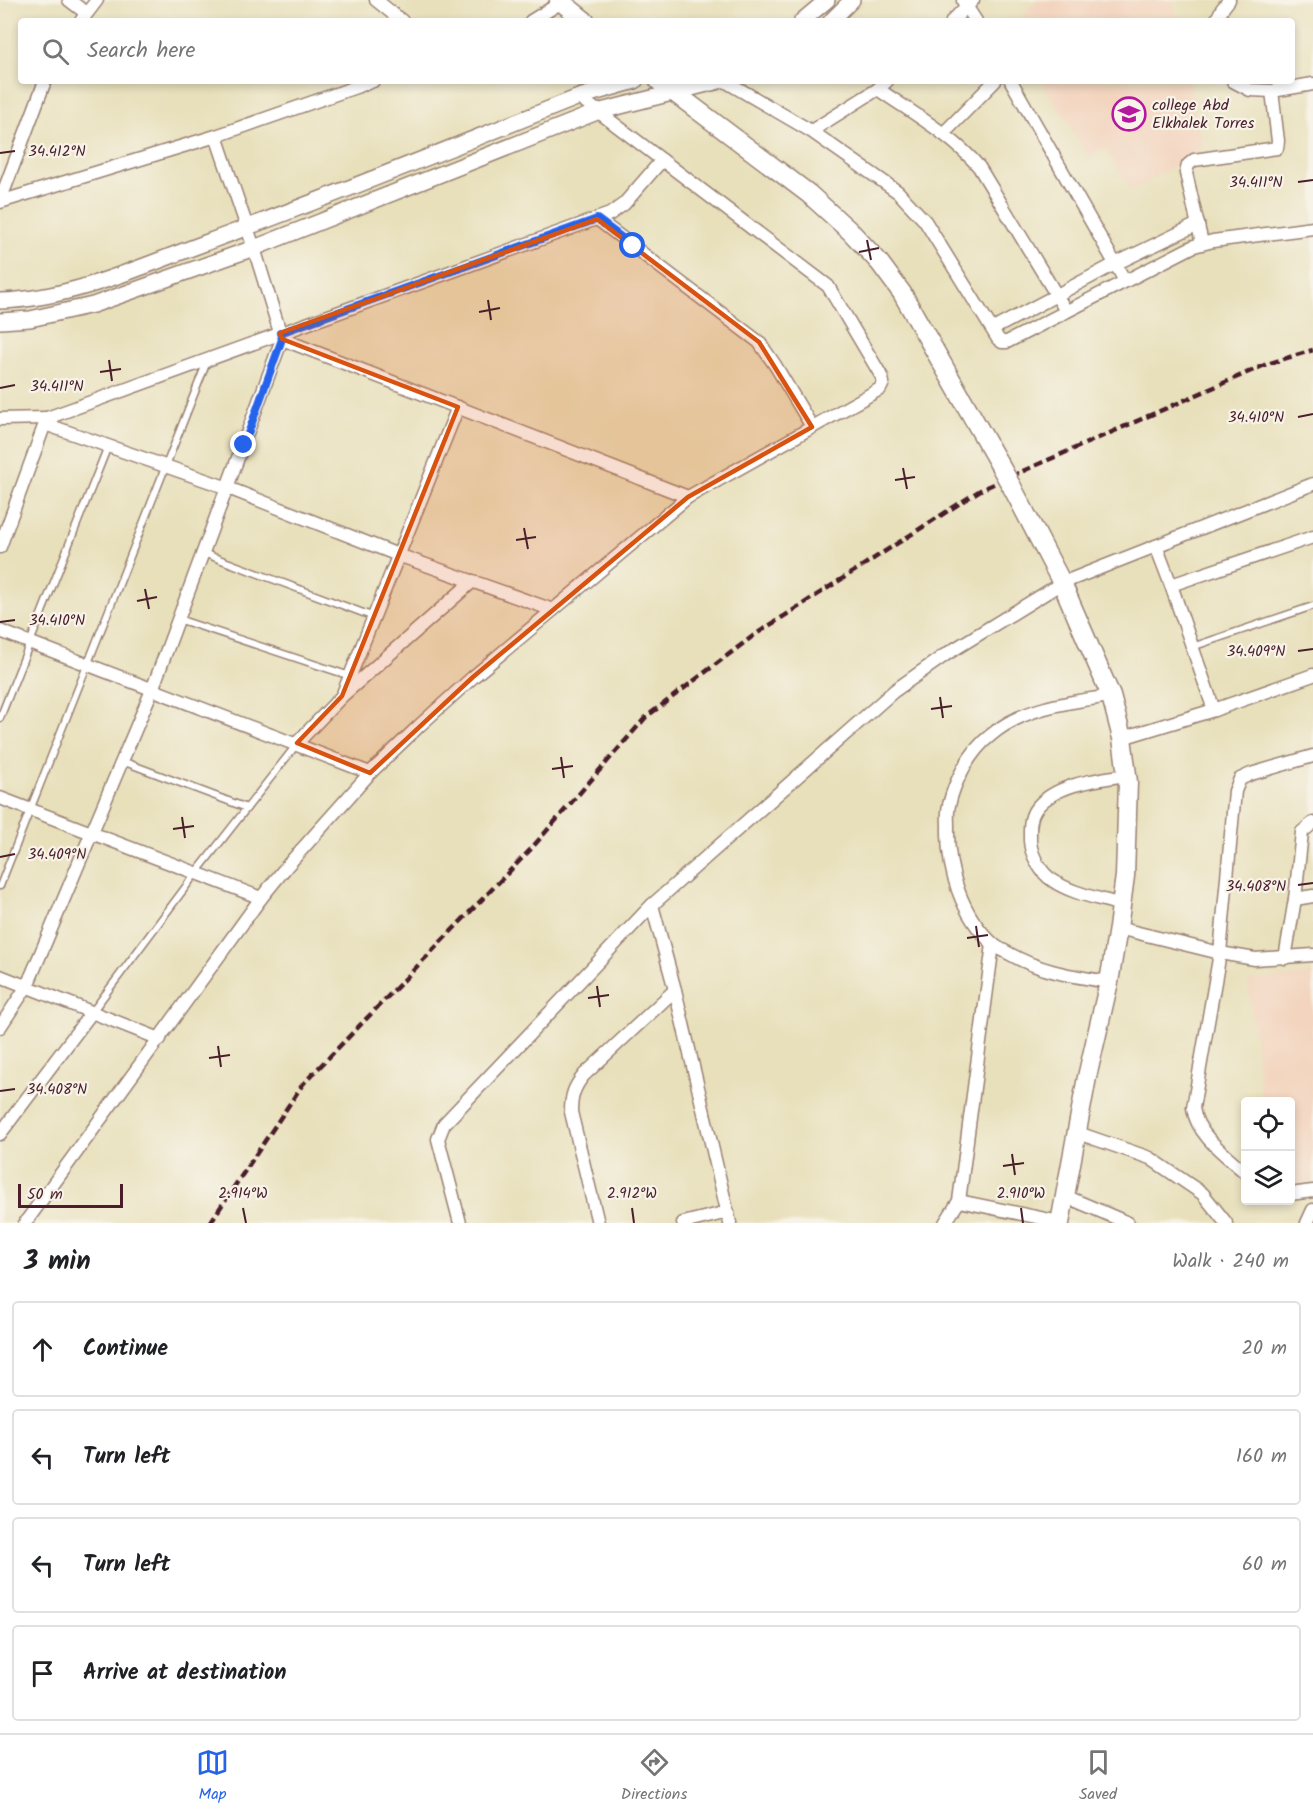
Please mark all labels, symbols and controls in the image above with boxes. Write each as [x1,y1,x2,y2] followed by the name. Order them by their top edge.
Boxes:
[18,18,1295,84] search box
[87,34,195,69] text: Search here
[39,35,72,68] icon: search
[1152,93,1255,136] place label: college Abd Elkhalek Torres
[1111,96,1147,132] school or university icon: college Abd Elkhalek Torres
[28,140,86,164] text: 34.412°N
[1229,171,1283,195] text: 34.411°N
[619,232,645,258] route start
[30,375,84,399] text: 34.411°N
[1228,406,1284,430] text: 34.410°N
[230,431,256,457] route end
[29,609,85,633] text: 34.410°N
[1227,640,1285,664] text: 34.409°N
[28,843,86,867] text: 34.409°N
[1226,875,1286,899] text: 34.408°N
[27,1078,87,1102] text: 34.408°N
[1241,1097,1295,1205] map controls
[1241,1097,1295,1151] button: locate
[1241,1151,1295,1205] button: layers
[18,1181,123,1208] scale bar
[27,1182,63,1207] text: 50 m
[218,1182,268,1206] text: 2.914°W
[607,1182,657,1206] text: 2.912°W
[997,1182,1046,1206] text: 2.910°W
[24,1241,91,1283] text: 3 min
[1172,1246,1289,1278] text: Walk · 240 m
[83,1332,168,1367] text: Continue
[26,1333,59,1366] icon: ahead
[1241,1333,1287,1365] text: 20 m
[83,1440,170,1475] text: Turn left
[26,1441,59,1474] icon: left
[1236,1441,1287,1473] text: 160 m
[83,1548,170,1583] text: Turn left
[26,1549,59,1582] icon: left
[1242,1549,1287,1581] text: 60 m
[83,1656,286,1691] text: Arrive at destination
[26,1657,59,1690] icon: arrive
[196,1746,229,1807] tab: Map
[621,1746,687,1807] tab: Directions
[1079,1746,1117,1807] tab: Saved

